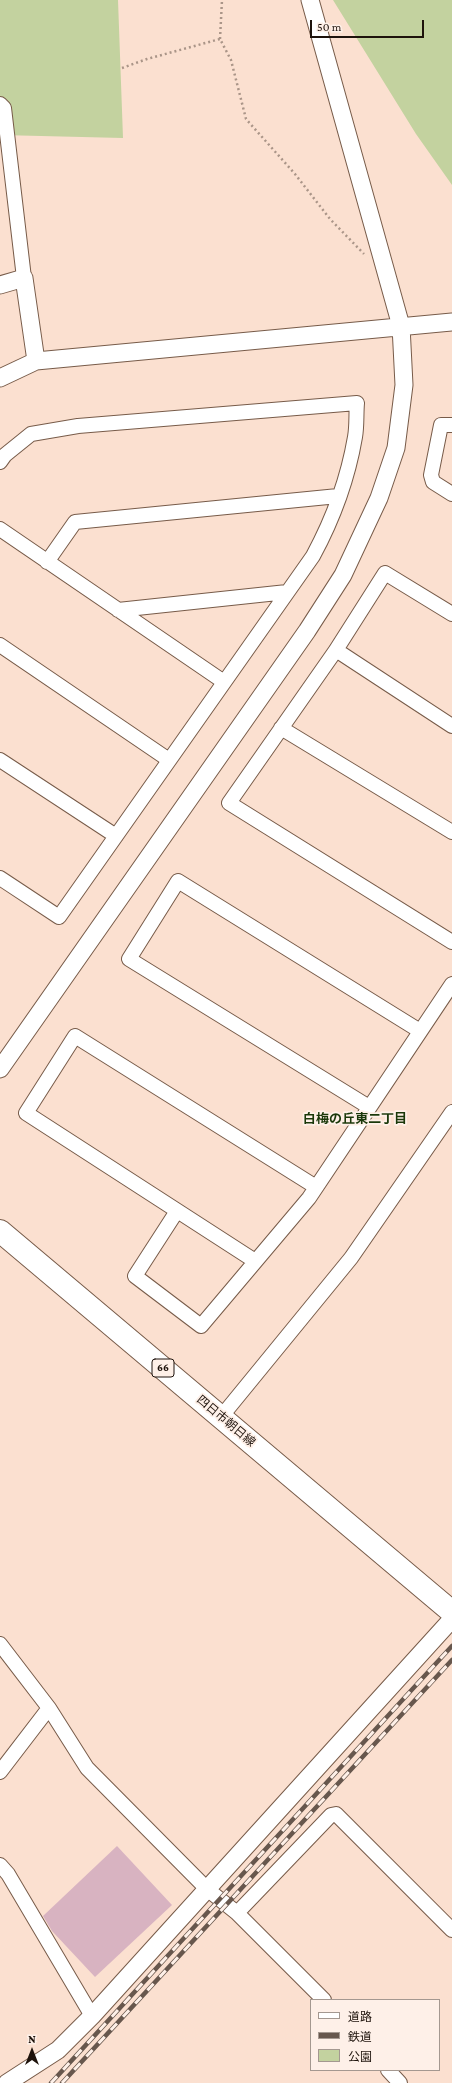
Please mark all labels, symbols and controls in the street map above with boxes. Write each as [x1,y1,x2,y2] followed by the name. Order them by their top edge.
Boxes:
[312,12,426,38] scale bar
[317,20,341,34] text: 50 m
[303,1111,407,1127] district label: 白梅の丘東二丁目
[152,1359,174,1377] road number: 66
[194,1392,258,1450] street label: 四日市朝日線
[310,1999,440,2071] legend
[348,2010,372,2024] text: 道路
[348,2030,372,2044] text: 鉄道
[12,2031,52,2071] north arrow
[28,2033,36,2045] text: N
[348,2050,372,2064] text: 公園

